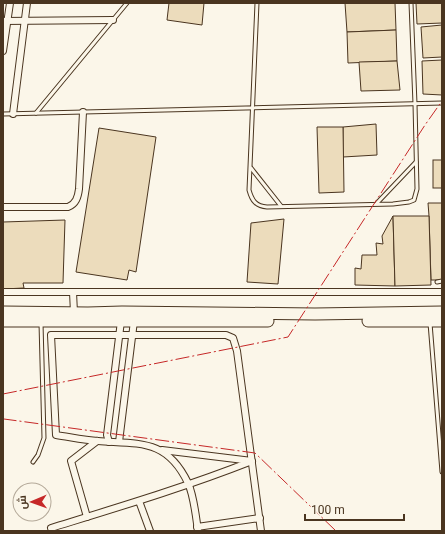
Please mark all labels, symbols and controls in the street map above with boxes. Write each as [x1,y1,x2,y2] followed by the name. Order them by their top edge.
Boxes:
[12,482,52,522] north arrow
[16,495,29,510] text: ش
[305,496,404,522] scale bar
[311,503,345,517] text: 100 m

